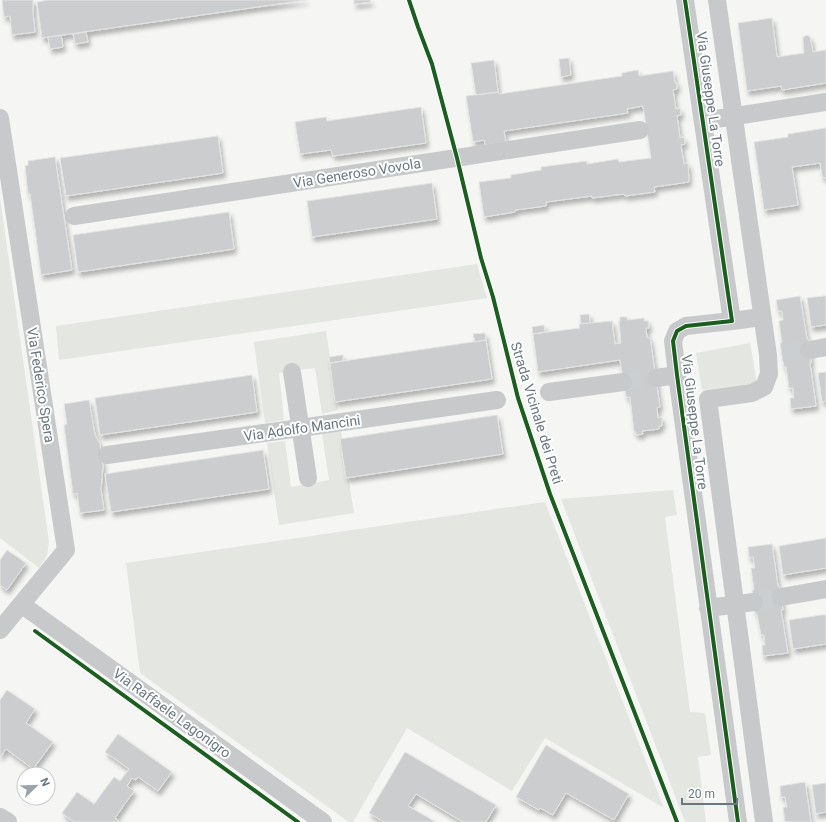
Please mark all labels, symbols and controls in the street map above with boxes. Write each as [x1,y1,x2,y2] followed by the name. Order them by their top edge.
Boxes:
[694,30,728,168] street label: Via Giuseppe La Torre
[292,155,422,191] street label: Via Generoso Vovola
[24,326,58,444] street label: Via Federico Spera
[508,340,566,486] street label: Strada Vicinale dei Preti
[679,353,711,491] street label: Via Giuseppe La Torre
[243,412,361,444] street label: Via Adolfo Mancini
[110,665,234,761] street label: Via Raffaele Lagonigro
[16,766,56,806] north arrow
[37,776,52,789] text: N
[682,780,737,806] scale bar
[688,787,715,801] text: 20 m

